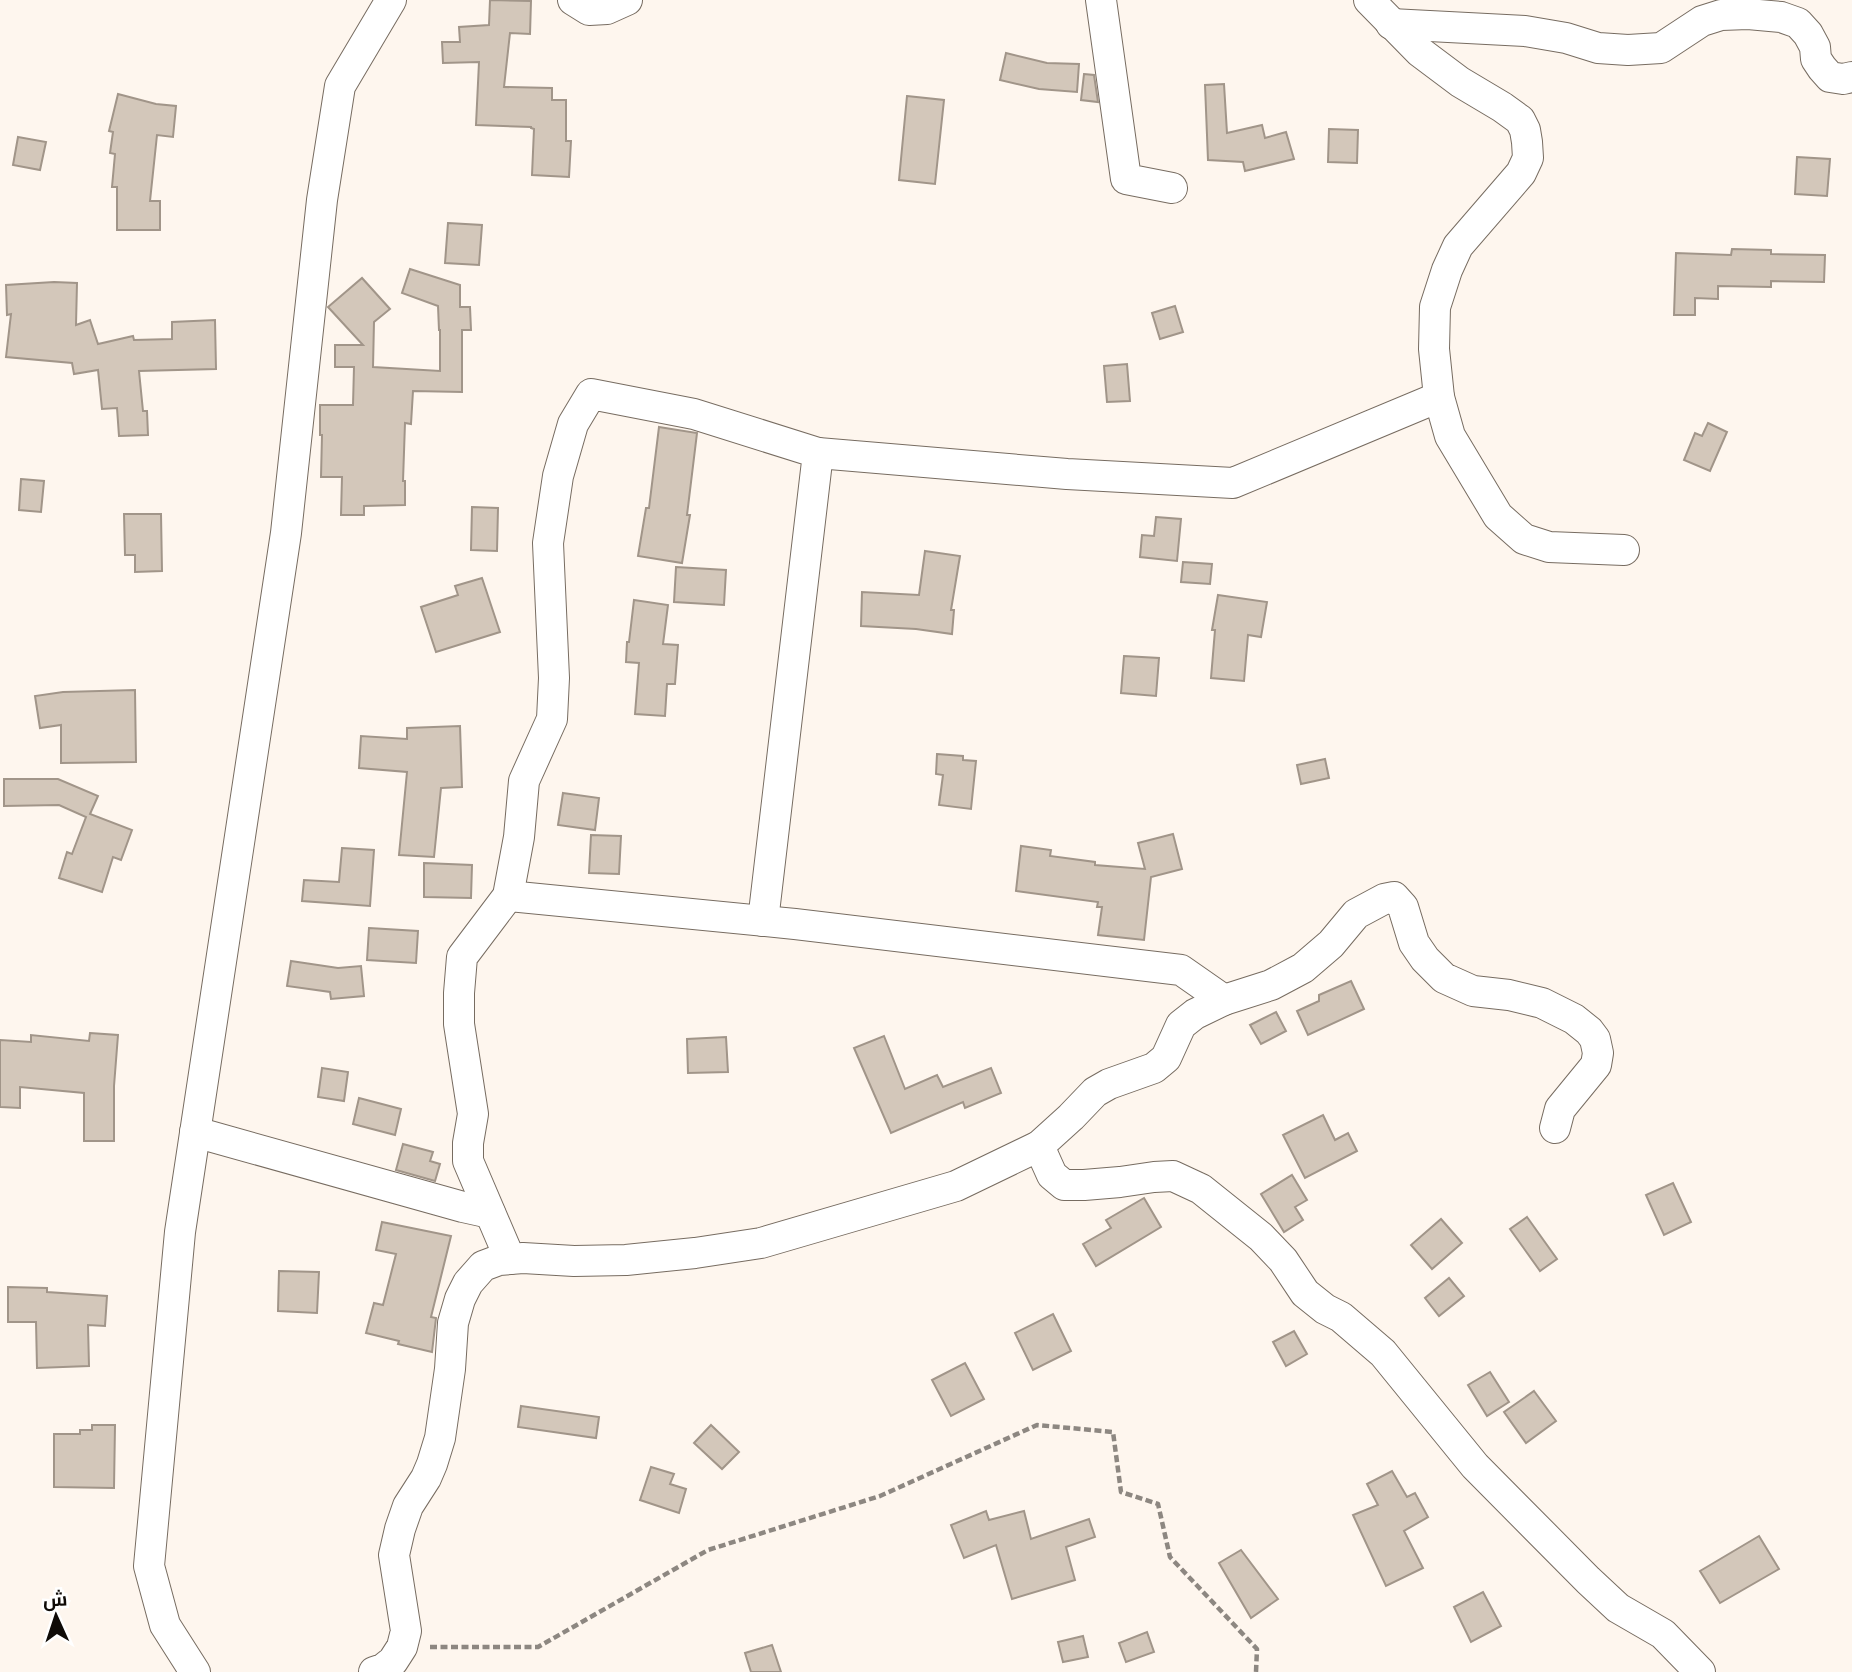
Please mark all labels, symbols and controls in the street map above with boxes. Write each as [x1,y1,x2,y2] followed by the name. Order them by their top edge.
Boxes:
[21,1581,91,1651] north arrow
[42,1587,68,1612] text: ش

